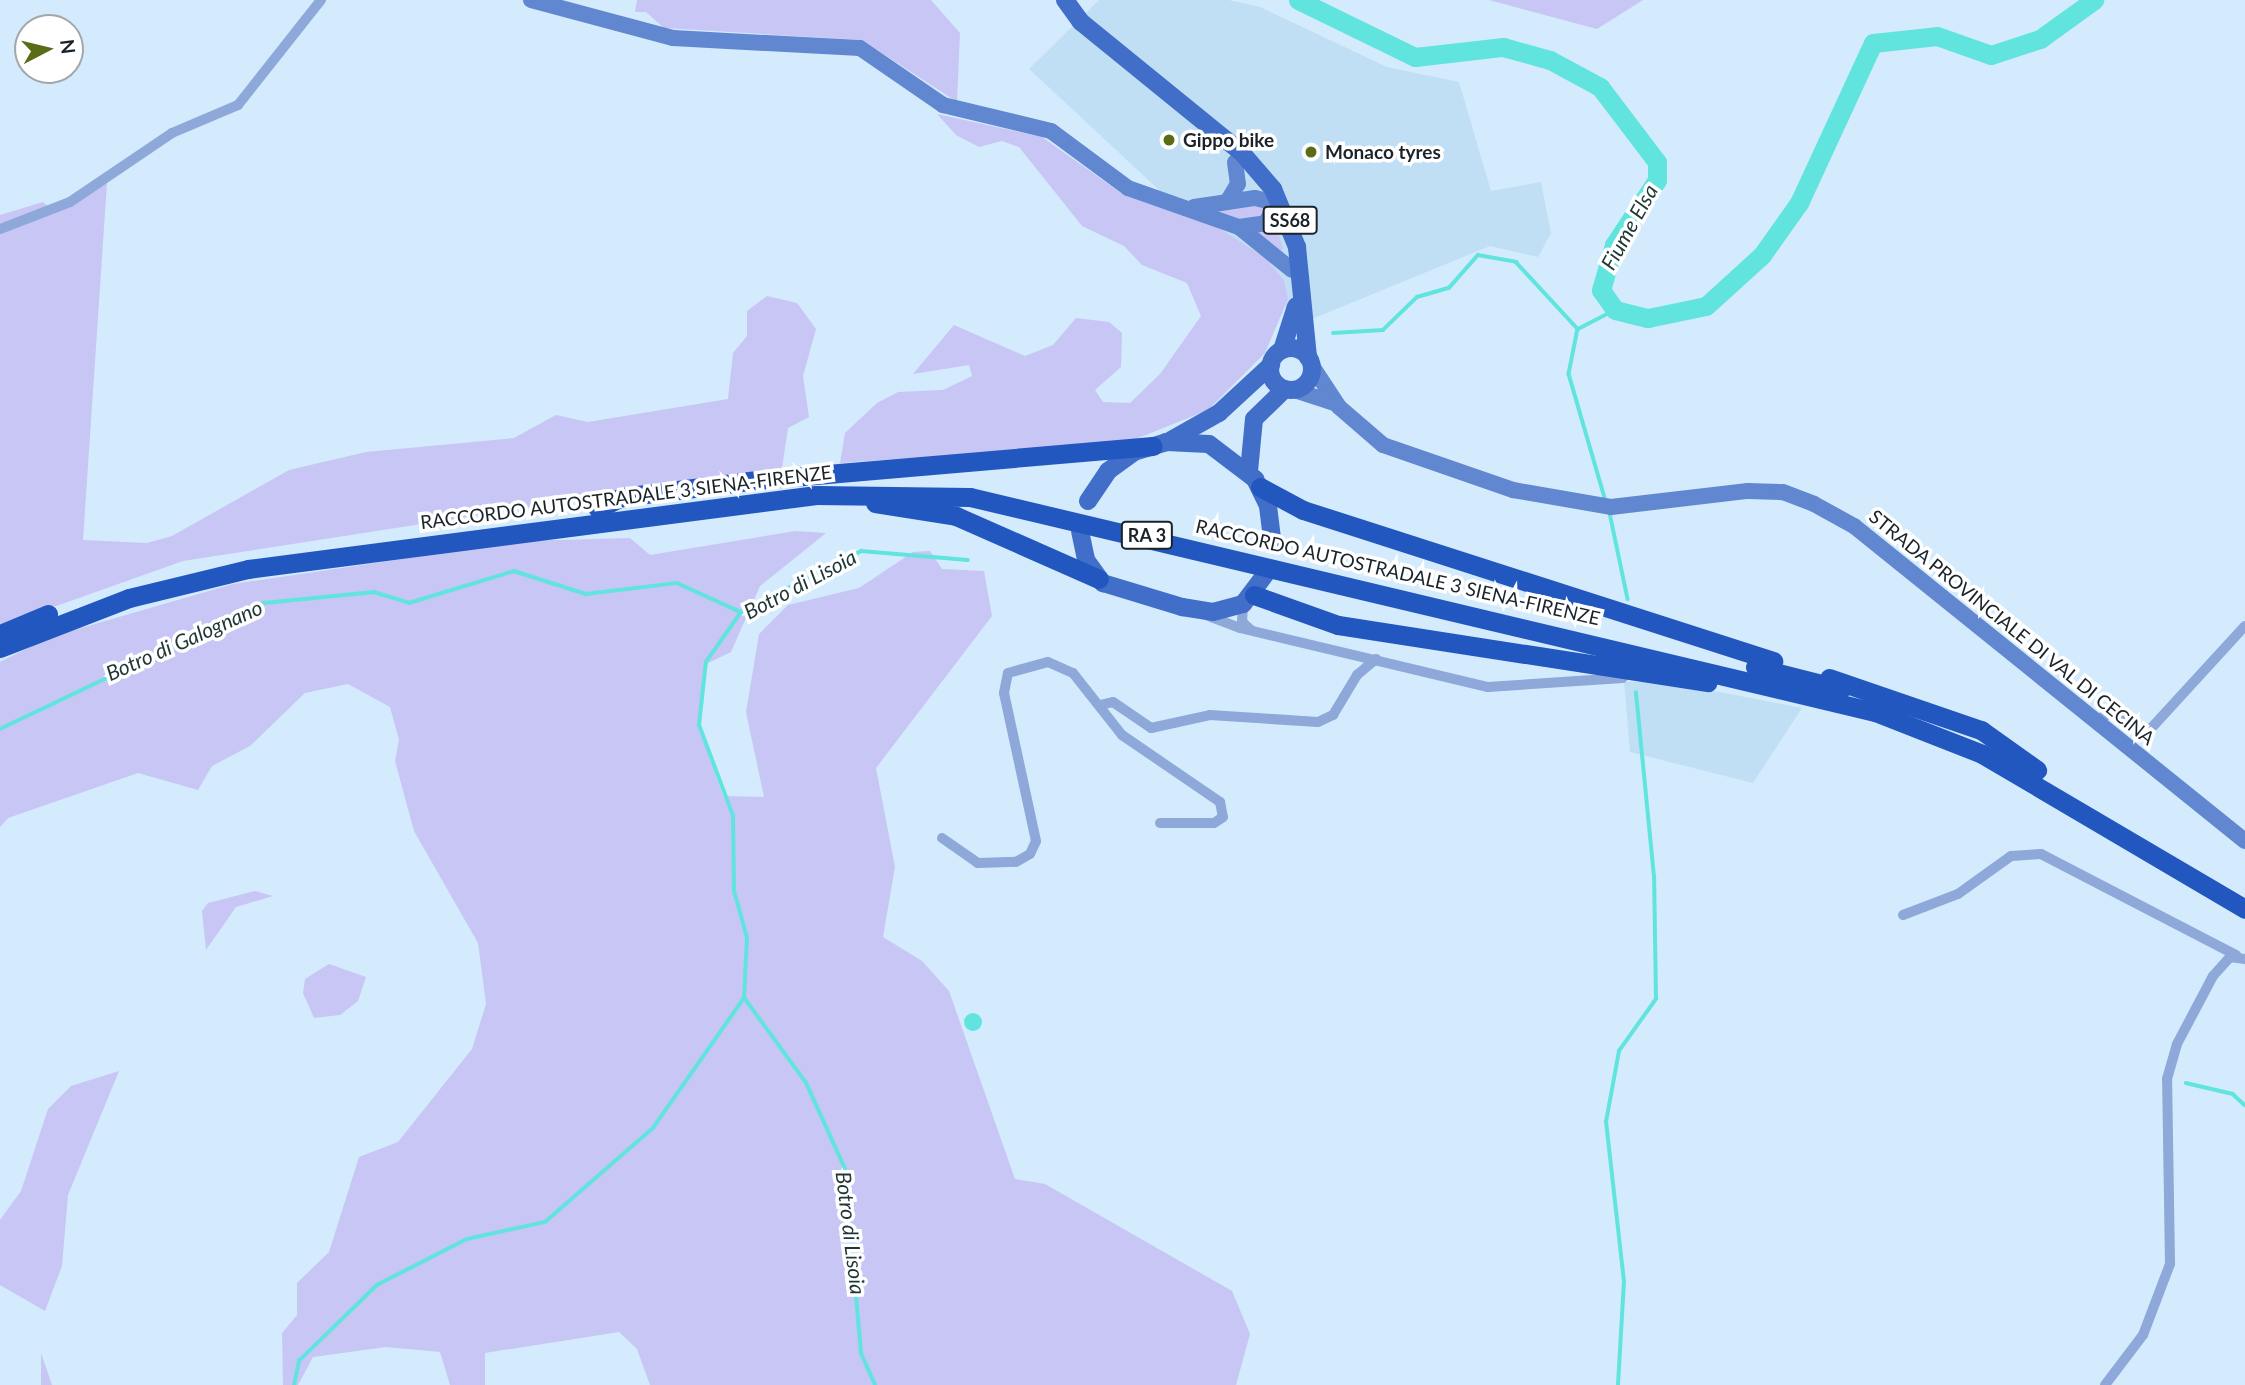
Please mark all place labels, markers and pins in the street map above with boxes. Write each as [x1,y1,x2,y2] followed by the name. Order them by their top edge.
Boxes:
[1183,129,1274,151] place label: Gippo bike
[1161,132,1177,148] marker: Gippo bike
[1325,141,1441,163] place label: Monaco tyres
[1303,144,1319,160] marker: Monaco tyres

